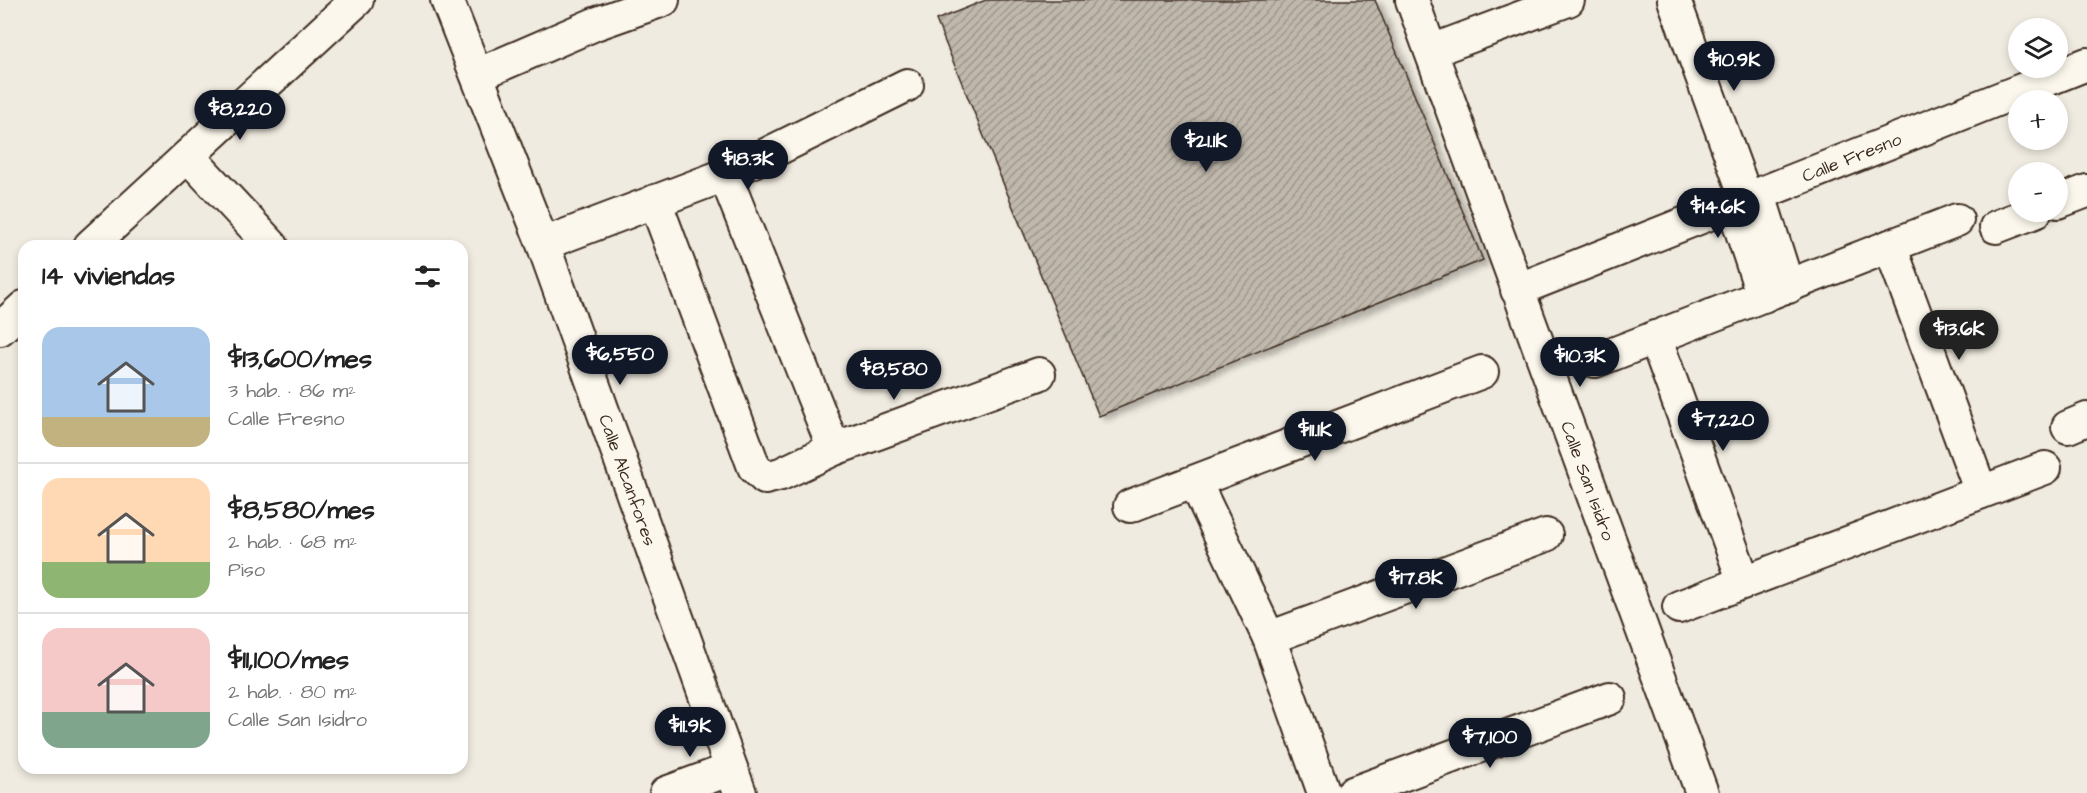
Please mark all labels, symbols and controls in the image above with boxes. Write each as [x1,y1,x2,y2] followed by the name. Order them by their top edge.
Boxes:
[2008,18,2068,222] map controls
[2008,18,2068,78] button: layers
[1685,41,1783,92] pin: $10.9K
[1708,46,1760,74] text: $10.9K
[191,90,289,141] pin: $8,220
[2008,90,2068,150] button: +
[208,95,272,123] text: $8,220
[1157,122,1255,173] pin: $21.1K
[1798,126,1905,188] street label: Calle Fresno
[1185,127,1227,155] text: $21.1K
[699,140,797,191] pin: $18.3K
[722,145,774,173] text: $18.3K
[2008,162,2068,222] button: −
[1669,188,1767,239] pin: $14.6K
[1691,193,1745,221] text: $14.6K
[42,258,175,294] text: 14 viviendas
[411,260,444,293] icon: filters
[1910,310,2008,361] pin: $13.6K
[1933,315,1985,343] text: $13.6K
[571,335,669,386] pin: $6,550
[1531,337,1629,388] pin: $10.3K
[586,340,654,368] text: $6,550
[228,341,372,377] text: $13,600/mes
[1554,342,1606,370] text: $10.3K
[845,350,943,401] pin: $8,580
[90,351,162,423] icon: home
[860,355,928,383] text: $8,580
[228,377,356,405] text: 3 hab. · 86 m²
[1674,401,1772,452] pin: $7,220
[228,405,344,433] text: Calle Fresno
[1692,406,1754,434] text: $7,220
[593,411,663,549] street label: Calle Alcanfores
[1266,411,1364,462] pin: $11.1K
[1298,416,1332,444] text: $11.1K
[1555,418,1621,544] street label: Calle San Isidro
[228,492,375,528] text: $8,580/mes
[90,502,162,574] icon: home
[228,528,357,556] text: 2 hab. · 68 m²
[228,556,265,584] text: Piso
[1367,559,1465,610] pin: $17.8K
[1389,564,1443,592] text: $17.8K
[228,642,349,678] text: $11,100/mes
[90,652,162,724] icon: home
[228,678,357,706] text: 2 hab. · 80 m²
[228,706,367,734] text: Calle San Isidro
[641,707,739,758] pin: $11.9K
[669,712,711,740] text: $11.9K
[1441,718,1539,769] pin: $7,100
[1463,723,1517,751] text: $7,100

